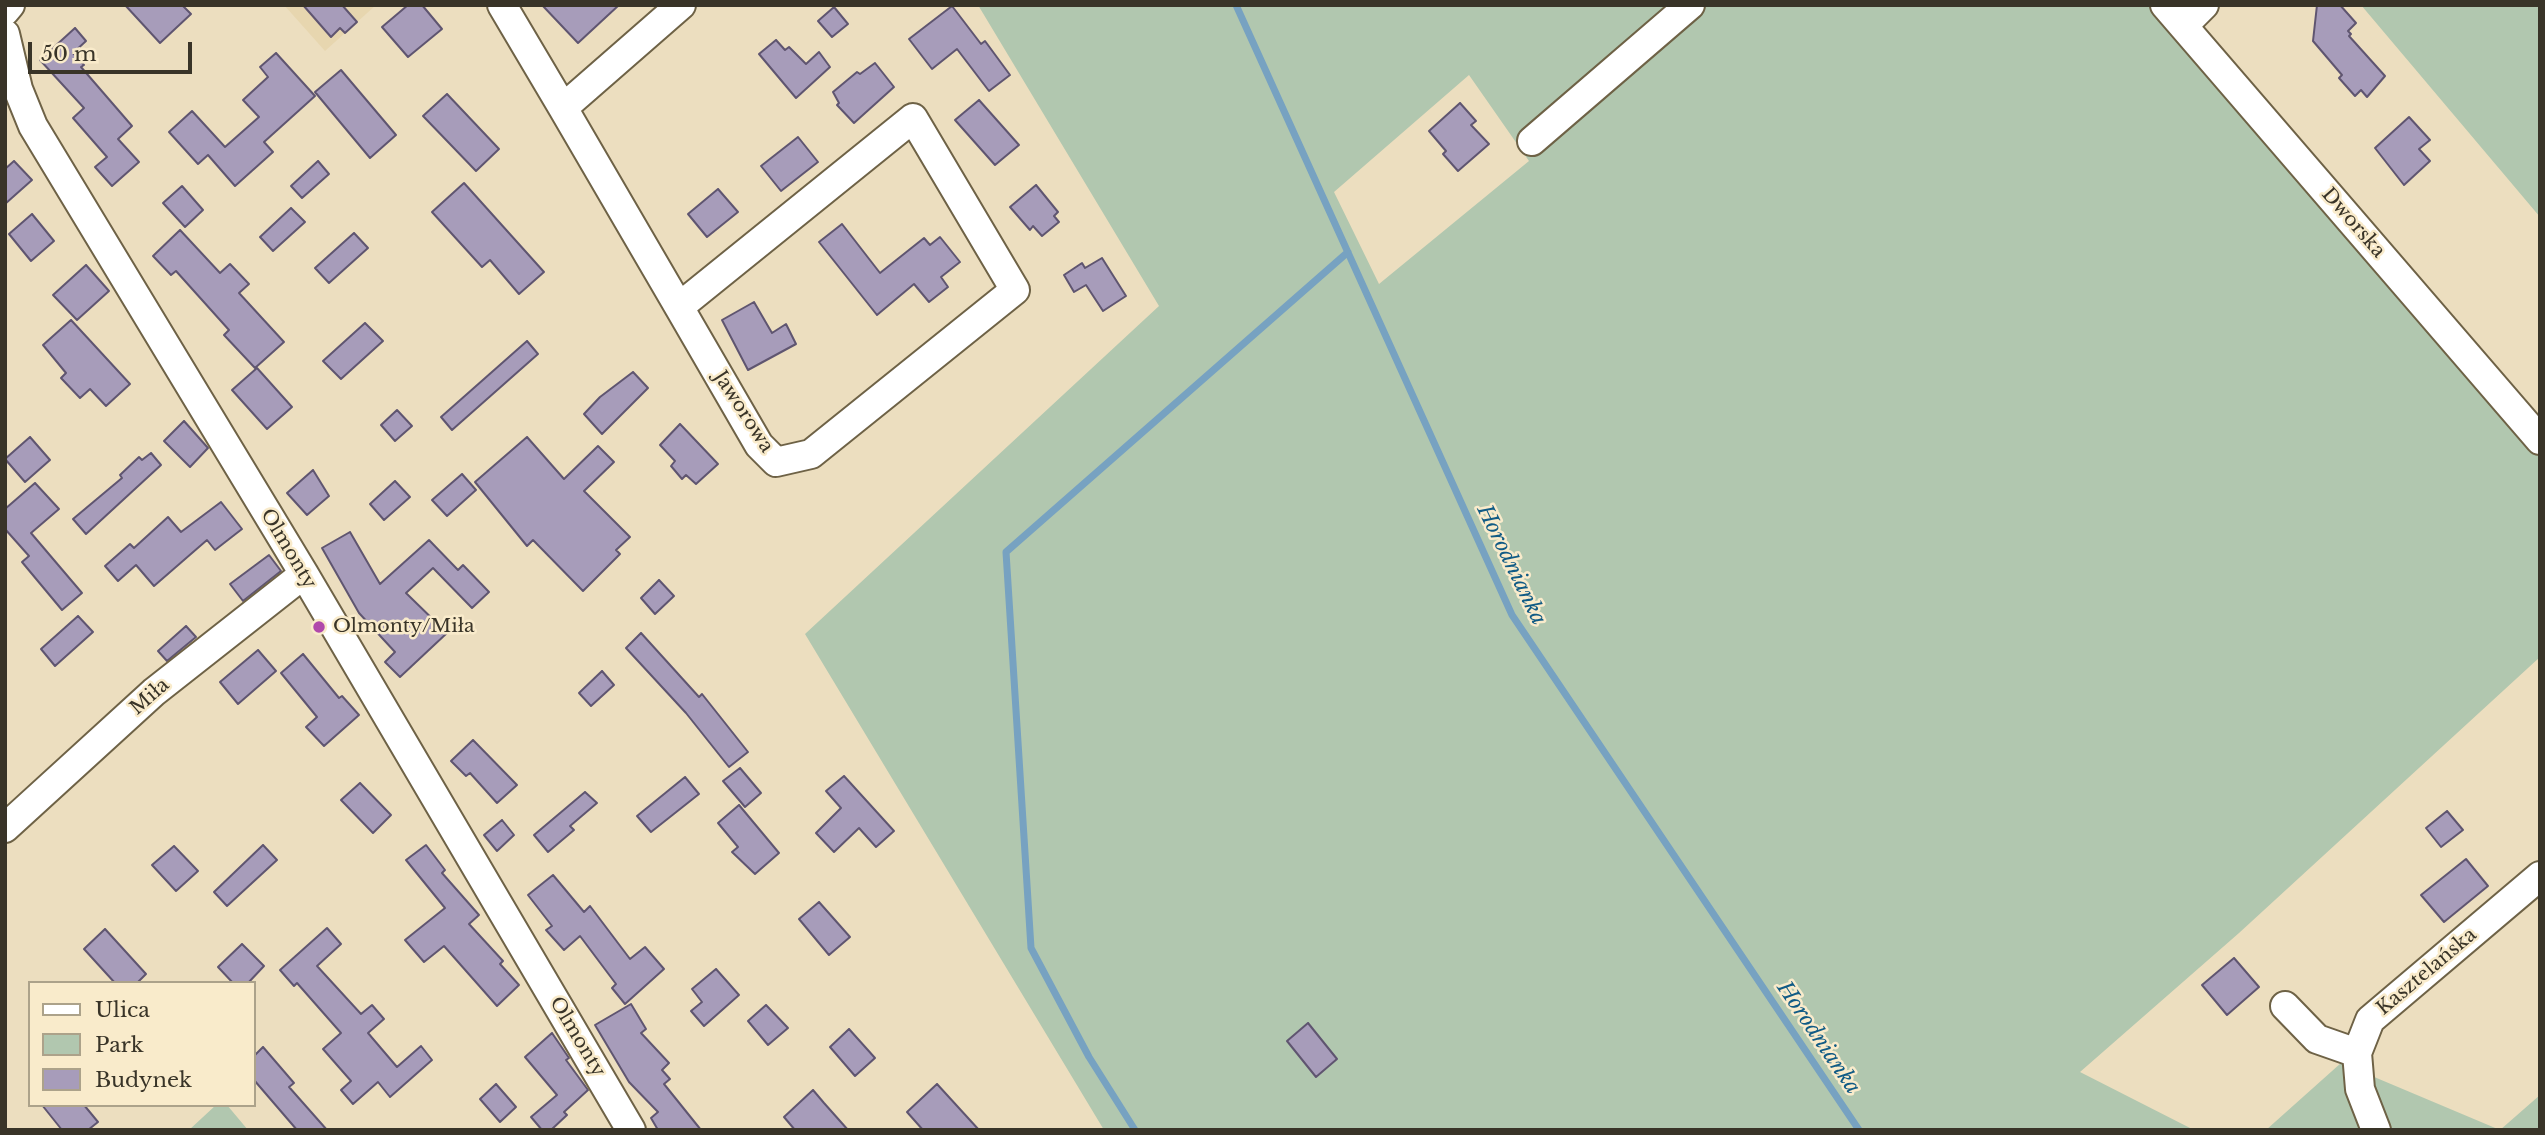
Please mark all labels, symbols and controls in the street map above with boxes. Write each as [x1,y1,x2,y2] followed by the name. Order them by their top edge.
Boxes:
[32,28,196,72] scale bar
[41,41,96,67] text: 50 m
[2317,183,2389,263] street label: Dworska
[708,367,778,457] street label: Jaworowa
[1471,501,1551,629] water label: Horodnianka
[255,505,321,593] street label: Olmonty
[333,616,474,638] place label: Olmonty/Miła
[311,619,327,635] marker: Olmonty/Miła
[126,674,174,720] street label: Miła
[2372,924,2482,1020] street label: Kasztelańska
[1771,977,1865,1099] water label: Horodnianka
[28,981,256,1107] legend
[544,993,610,1081] street label: Olmonty
[95,997,150,1023] text: Ulica
[95,1032,144,1058] text: Park
[95,1067,192,1093] text: Budynek

